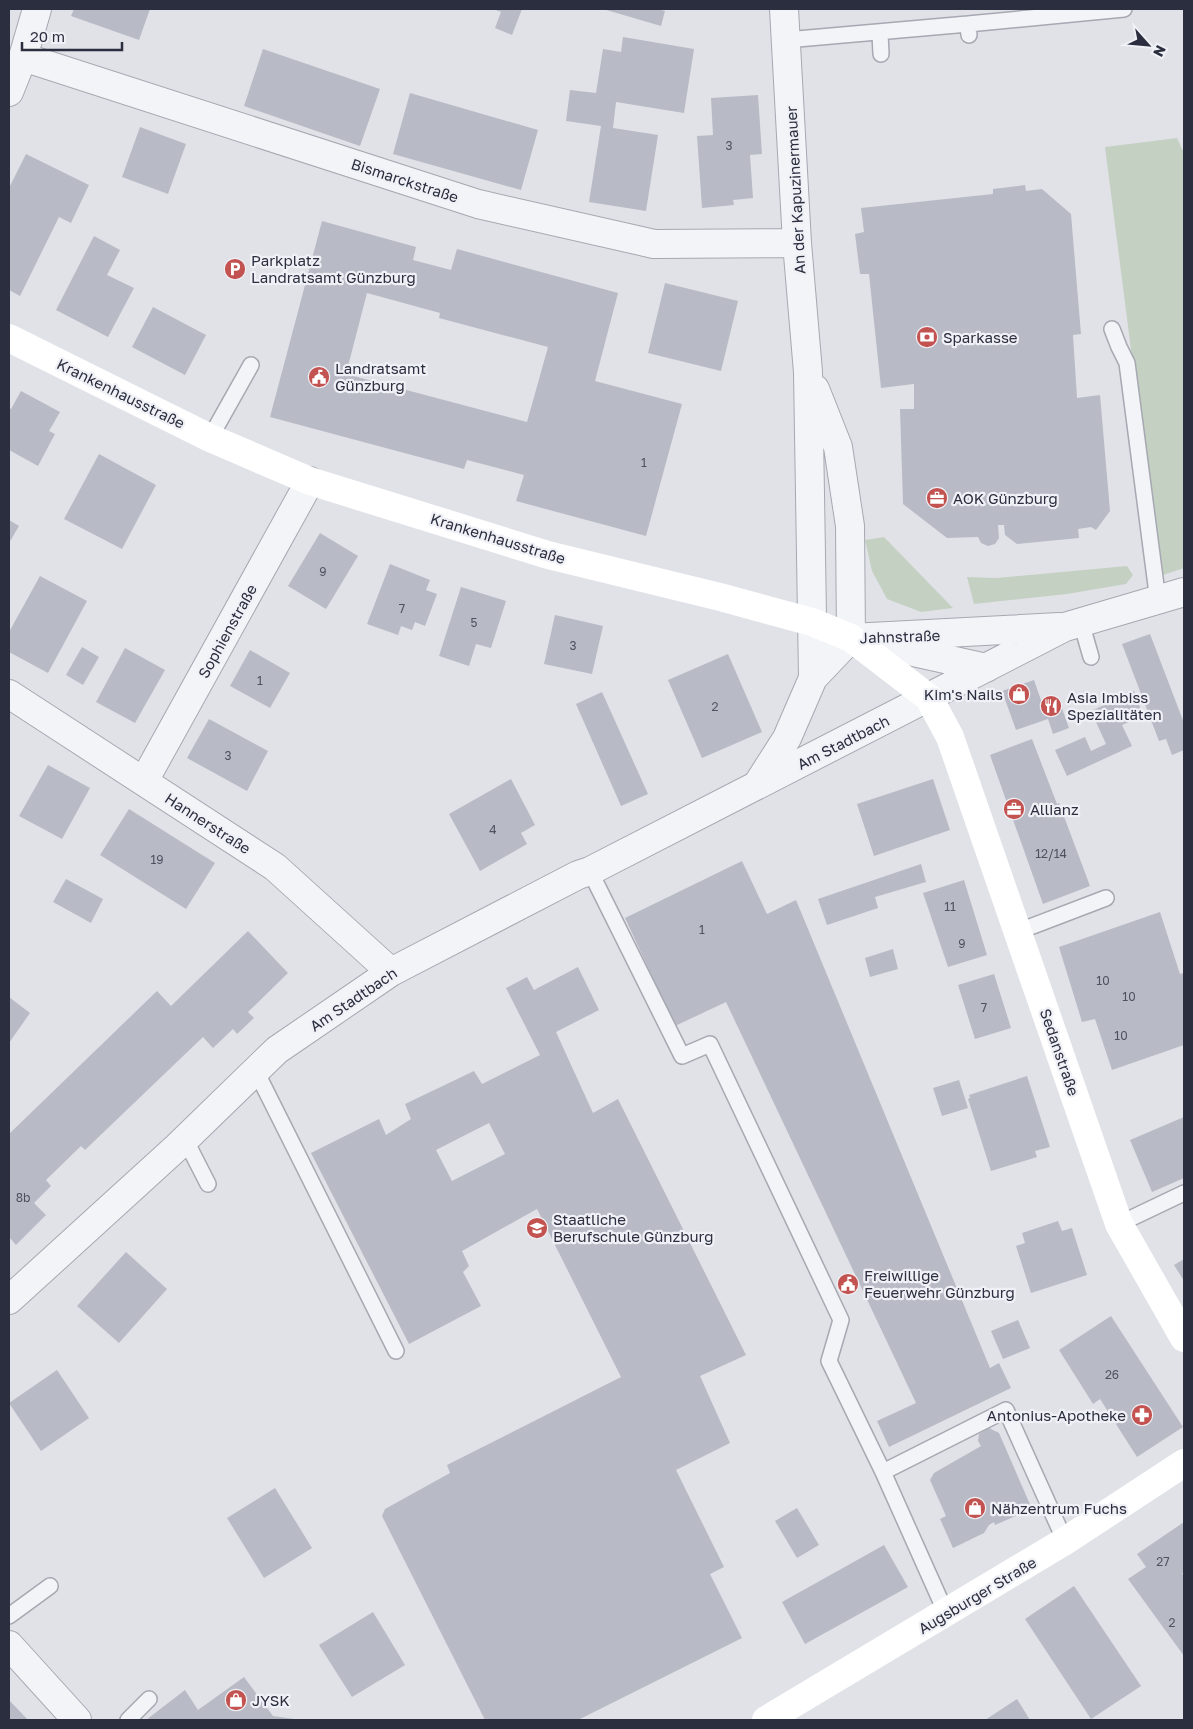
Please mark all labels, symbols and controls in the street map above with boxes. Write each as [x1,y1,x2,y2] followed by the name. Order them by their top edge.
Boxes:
[22,20,122,52] scale bar
[1123,20,1173,70] north arrow
[30,27,65,45] text: 20 m
[1150,43,1170,60] text: N
[782,105,808,275] street label: An der Kapuzinermauer
[725,138,733,153] house number: 3
[349,154,461,206] street label: Bismarckstraße
[251,251,416,286] place label: Parkplatz Landratsamt Günzburg
[223,257,247,281] parking icon: Parkplatz Landratsamt Günzburg
[915,325,939,349] bank icon: Sparkasse
[943,328,1018,346] place label: Sparkasse
[54,354,188,432] street label: Krankenhausstraße
[335,359,426,394] place label: Landratsamt Günzburg
[307,365,331,389] public building icon: Landratsamt Günzburg
[641,455,647,470] house number: 1
[925,486,949,510] office icon: AOK Günzburg
[953,489,1058,507] place label: AOK Günzburg
[428,509,568,567] street label: Krankenhausstraße
[319,564,327,579] house number: 9
[194,581,260,681] street label: Sophienstraße
[399,601,405,616] house number: 7
[471,615,478,630] house number: 5
[859,626,941,646] street label: Jahnstraße
[569,638,577,653] house number: 3
[257,673,263,688] house number: 1
[1007,682,1031,706] shop icon: Kim's Nails
[924,685,1003,703] place label: Kim's Nails
[1067,688,1162,723] place label: Asia Imbiss Spezialitäten
[1039,694,1063,718] restaurant icon: Asia Imbiss Spezialitäten
[712,699,719,714] house number: 2
[794,711,892,773] street label: Am Stadtbach
[224,748,232,763] house number: 3
[162,789,254,858] street label: Hannerstraße
[1002,797,1026,821] office icon: Allianz
[1030,800,1079,818] place label: Allianz
[489,822,497,837] house number: 4
[1035,846,1067,861] house number: 12/14
[150,852,164,867] house number: 19
[944,899,956,914] house number: 11
[699,922,705,937] house number: 1
[958,936,966,951] house number: 9
[306,963,400,1035] street label: Am Stadtbach
[1096,973,1110,988] house number: 10
[1122,989,1136,1004] house number: 10
[981,1000,987,1015] house number: 7
[1037,1006,1083,1098] street label: Sedanstraße
[1114,1028,1128,1043] house number: 10
[16,1190,30,1205] house number: 8b
[553,1210,713,1245] place label: Staatliche Berufschule Günzburg
[525,1216,549,1240] school or university icon: Staatliche Berufschule Günzburg
[864,1266,1015,1301] place label: Freiwillige Feuerwehr Günzburg
[836,1272,860,1296] public building icon: Freiwillige Feuerwehr Günzburg
[1105,1367,1119,1382] house number: 26
[1130,1403,1154,1427] pharmacy icon: Antonius-Apotheke
[987,1406,1126,1424] place label: Antonius-Apotheke
[963,1496,987,1520] shop icon: Nähzentrum Fuchs
[991,1499,1127,1517] place label: Nähzentrum Fuchs
[915,1553,1039,1637] street label: Augsburger Straße
[1156,1554,1170,1569] house number: 27
[1169,1615,1176,1630] house number: 2
[224,1688,248,1712] shop icon: JYSK
[252,1691,290,1709] place label: JYSK

